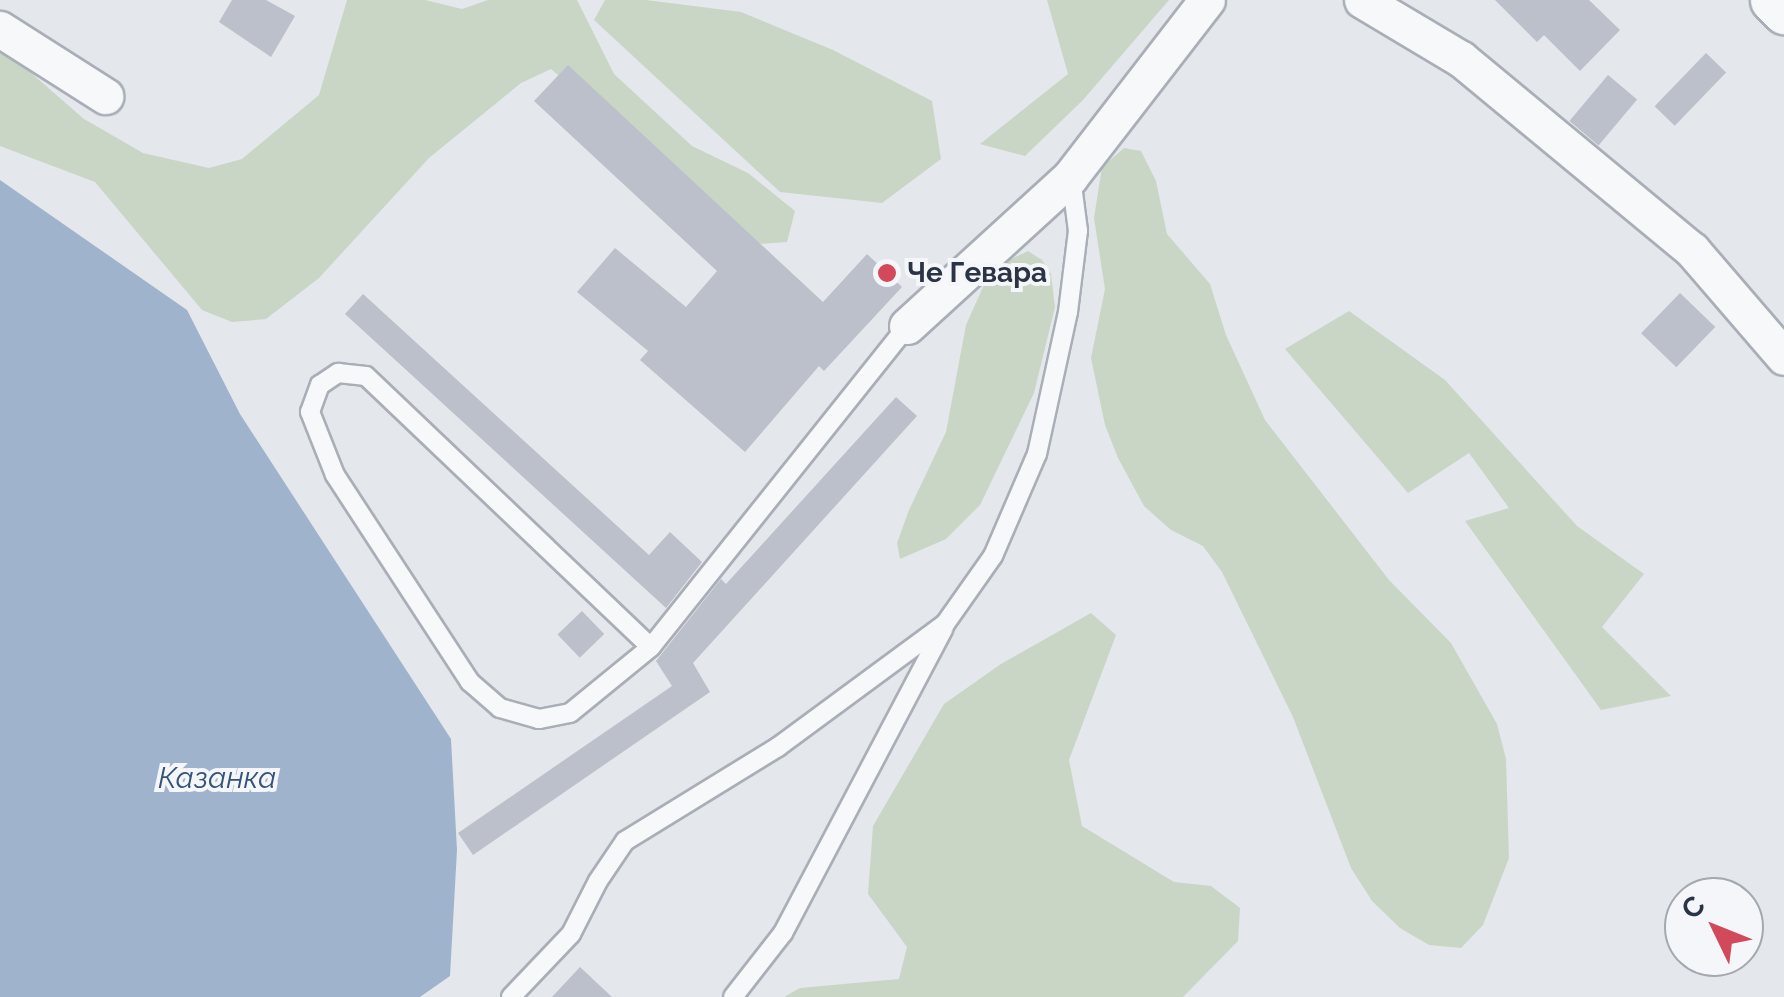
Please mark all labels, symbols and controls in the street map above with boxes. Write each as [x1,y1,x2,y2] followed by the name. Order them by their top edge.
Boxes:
[907,256,1047,290] place label: Че Гевара
[876,262,898,284] marker: Че Гевара
[158,760,276,796] water label: Казанка
[1664,877,1764,977] north arrow
[1675,889,1712,926] text: С

